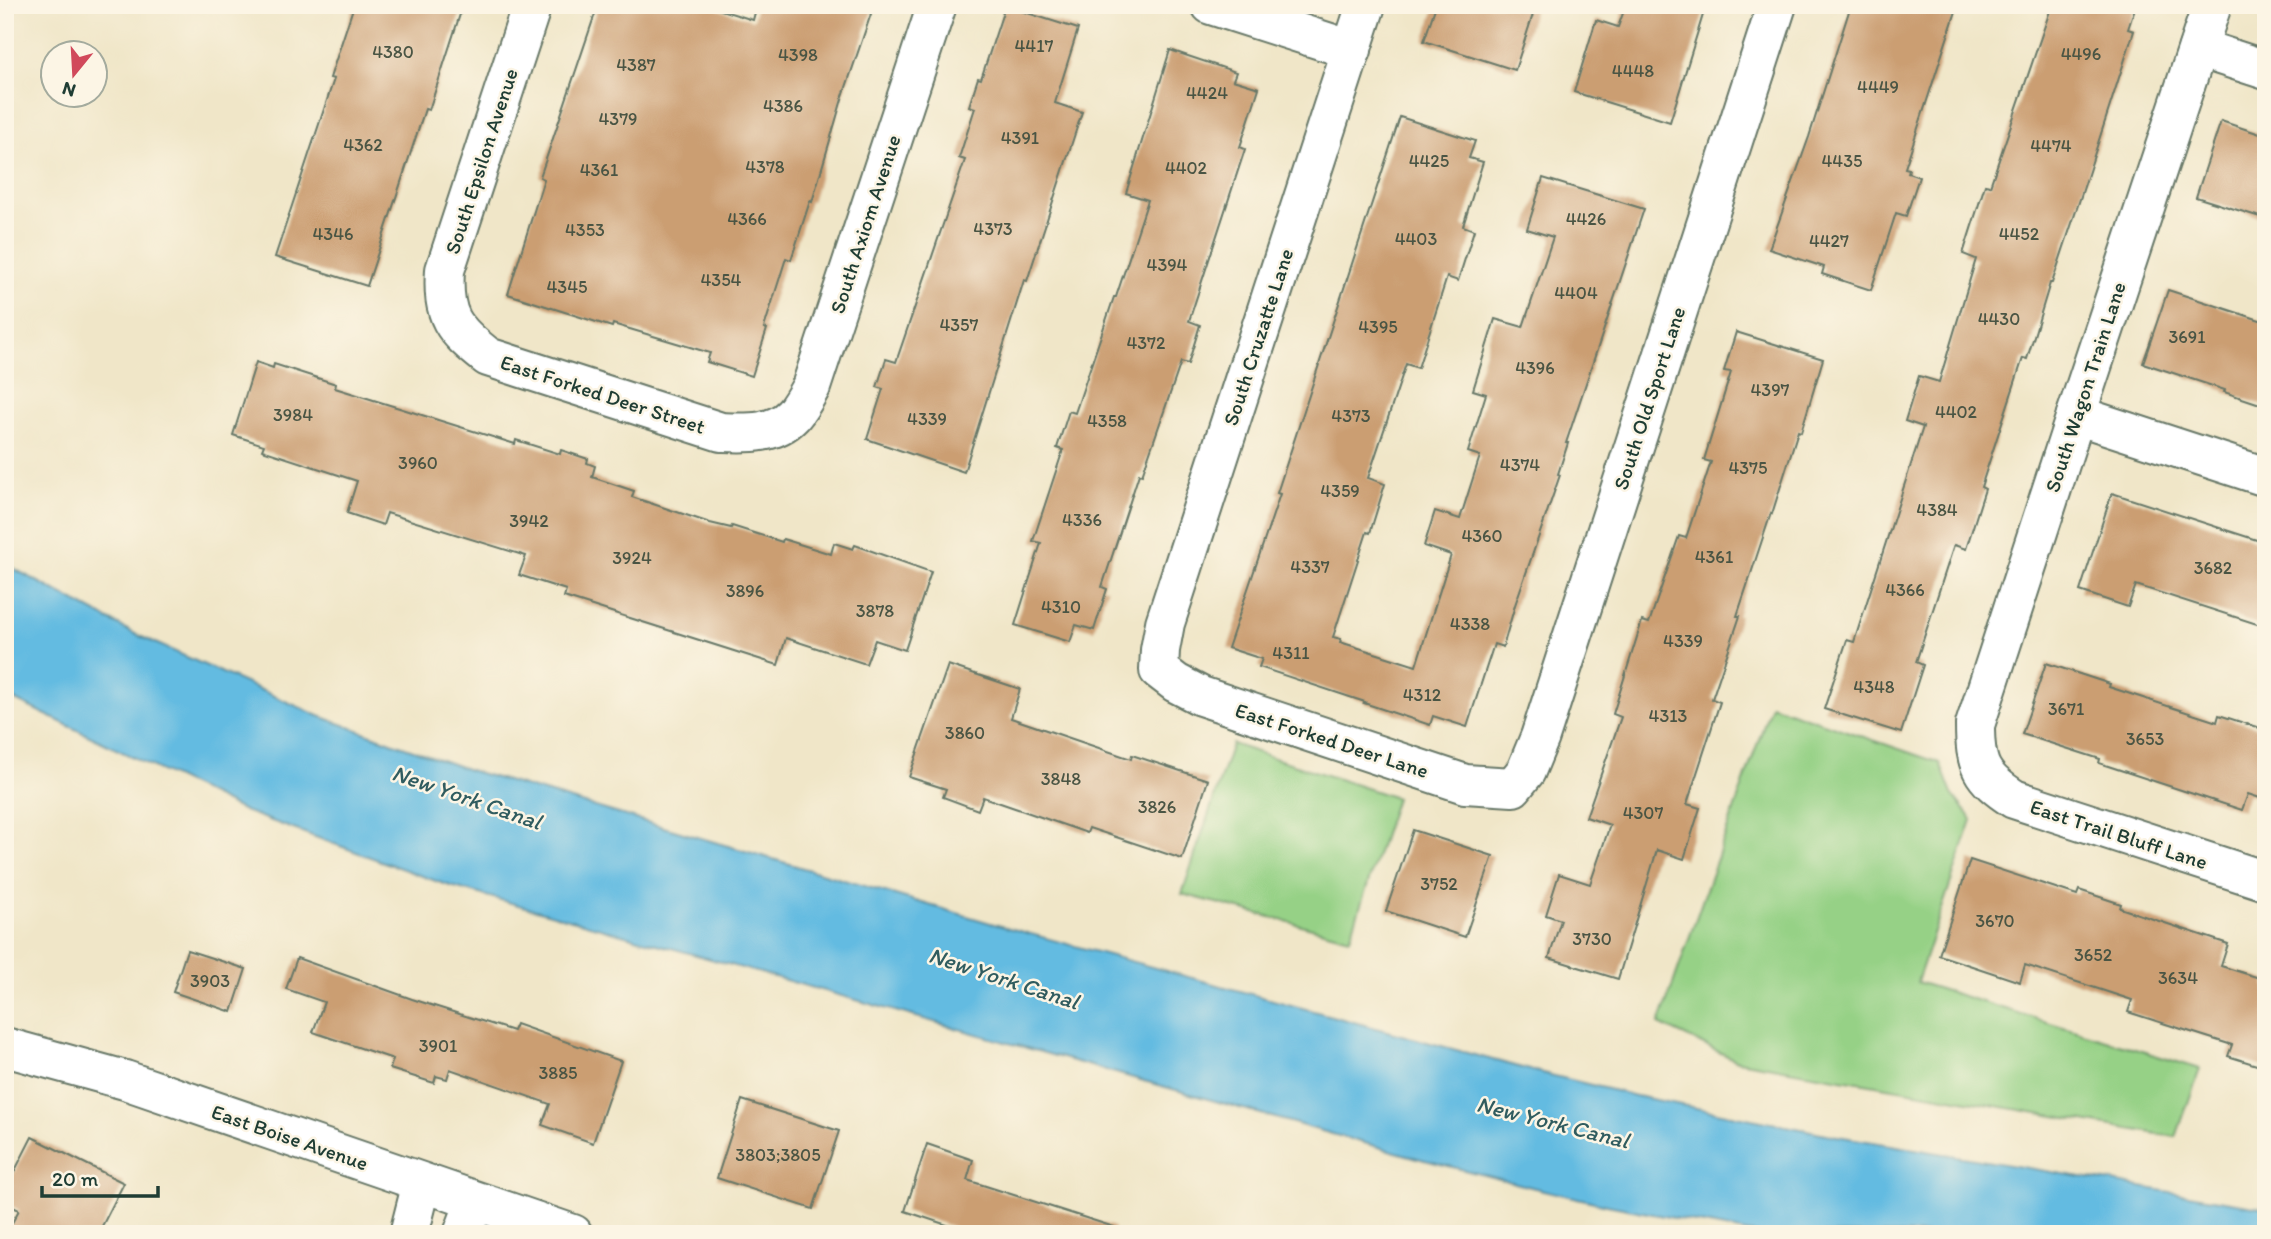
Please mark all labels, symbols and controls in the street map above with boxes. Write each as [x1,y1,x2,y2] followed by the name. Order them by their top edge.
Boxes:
[1015,35,1054,57] house number: 4417
[38,38,108,108] north arrow
[372,41,414,63] house number: 4380
[2061,43,2101,65] house number: 4496
[778,44,818,66] house number: 4398
[616,54,656,76] house number: 4387
[1612,60,1654,82] house number: 4448
[439,65,523,257] street label: South Epsilon Avenue
[1857,76,1899,98] house number: 4449
[59,77,79,103] text: N
[1186,82,1228,104] house number: 4424
[763,95,803,117] house number: 4386
[599,108,637,130] house number: 4379
[1001,127,1039,149] house number: 4391
[824,131,906,317] street label: South Axiom Avenue
[343,134,383,156] house number: 4362
[2030,135,2072,157] house number: 4474
[1409,150,1449,172] house number: 4425
[1822,150,1862,172] house number: 4435
[745,156,785,178] house number: 4378
[1165,157,1208,179] house number: 4402
[580,159,618,181] house number: 4361
[727,208,767,230] house number: 4366
[1566,208,1606,230] house number: 4426
[973,218,1013,240] house number: 4373
[565,219,605,241] house number: 4353
[313,223,353,245] house number: 4346
[1999,223,2040,245] house number: 4452
[1395,228,1437,250] house number: 4403
[1809,230,1849,252] house number: 4427
[1218,245,1298,429] street label: South Cruzatte Lane
[1147,254,1188,276] house number: 4394
[701,269,742,291] house number: 4354
[547,276,587,298] house number: 4345
[2039,279,2131,495] street label: South Wagon Train Lane
[1554,282,1598,304] house number: 4404
[1608,303,1690,493] street label: South Old Sport Lane
[1978,308,2020,330] house number: 4430
[939,314,979,336] house number: 4357
[1358,316,1398,338] house number: 4395
[2168,326,2206,348] house number: 3691
[1126,332,1166,354] house number: 4372
[497,349,709,439] street label: East Forked Deer Street
[1515,357,1555,379] house number: 4396
[1751,379,1790,401] house number: 4397
[1935,401,1978,423] house number: 4402
[273,404,313,426] house number: 3984
[1331,405,1371,427] house number: 4373
[907,408,947,430] house number: 4339
[1087,410,1127,432] house number: 4358
[398,452,438,474] house number: 3960
[1500,454,1540,476] house number: 4374
[1728,457,1768,479] house number: 4375
[1320,480,1360,502] house number: 4359
[1916,499,1958,521] house number: 4384
[1062,509,1102,531] house number: 4336
[509,510,549,532] house number: 3942
[1461,525,1503,547] house number: 4360
[1695,546,1733,568] house number: 4361
[612,547,652,569] house number: 3924
[1290,556,1330,578] house number: 4337
[2194,557,2233,579] house number: 3682
[1885,579,1925,601] house number: 4366
[726,580,764,602] house number: 3896
[1041,596,1081,618] house number: 4310
[856,600,894,622] house number: 3878
[1450,613,1490,635] house number: 4338
[1663,630,1703,652] house number: 4339
[1272,642,1310,664] house number: 4311
[1853,676,1895,698] house number: 4348
[1403,684,1442,706] house number: 4312
[1232,697,1432,783] street label: East Forked Deer Lane
[2048,698,2084,720] house number: 3671
[1649,705,1688,727] house number: 4313
[945,722,985,744] house number: 3860
[2126,728,2164,750] house number: 3653
[389,758,547,836] water label: New York Canal
[1041,768,1081,790] house number: 3848
[2027,794,2211,874] street label: East Trail Bluff Lane
[1138,796,1176,818] house number: 3826
[1623,802,1663,824] house number: 4307
[1420,873,1458,895] house number: 3752
[1975,910,2015,932] house number: 3670
[1572,928,1612,950] house number: 3730
[925,941,1084,1016] water label: New York Canal
[2074,944,2113,966] house number: 3652
[2158,967,2198,989] house number: 3634
[190,970,230,992] house number: 3903
[419,1035,457,1057] house number: 3901
[539,1062,578,1084] house number: 3885
[1474,1090,1634,1155] water label: New York Canal
[208,1098,372,1176] street label: East Boise Avenue
[735,1144,821,1166] house number: 3803;3805
[42,1155,158,1199] scale bar
[52,1166,99,1191] text: 20 m

